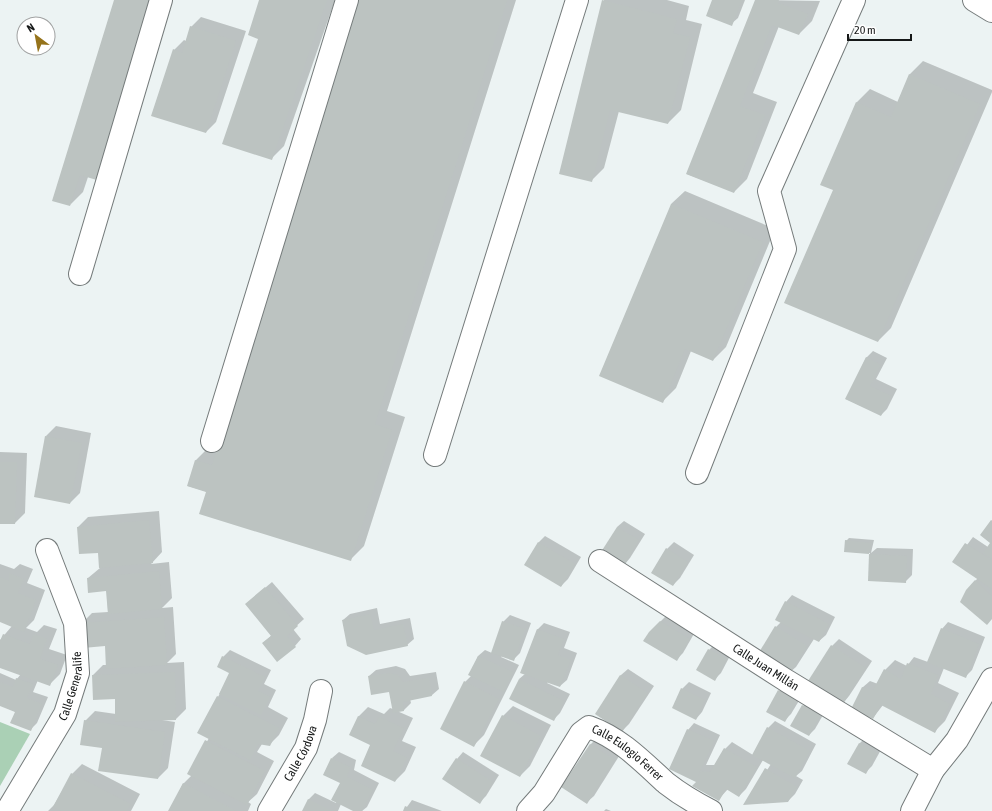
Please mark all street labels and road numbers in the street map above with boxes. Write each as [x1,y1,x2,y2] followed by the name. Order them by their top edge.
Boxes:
[730,641,801,694] street label: Calle Juan Millán
[56,651,85,723] street label: Calle Generalife
[590,722,666,784] street label: Calle Eulogio Ferrer
[281,724,320,784] street label: Calle Córdova

